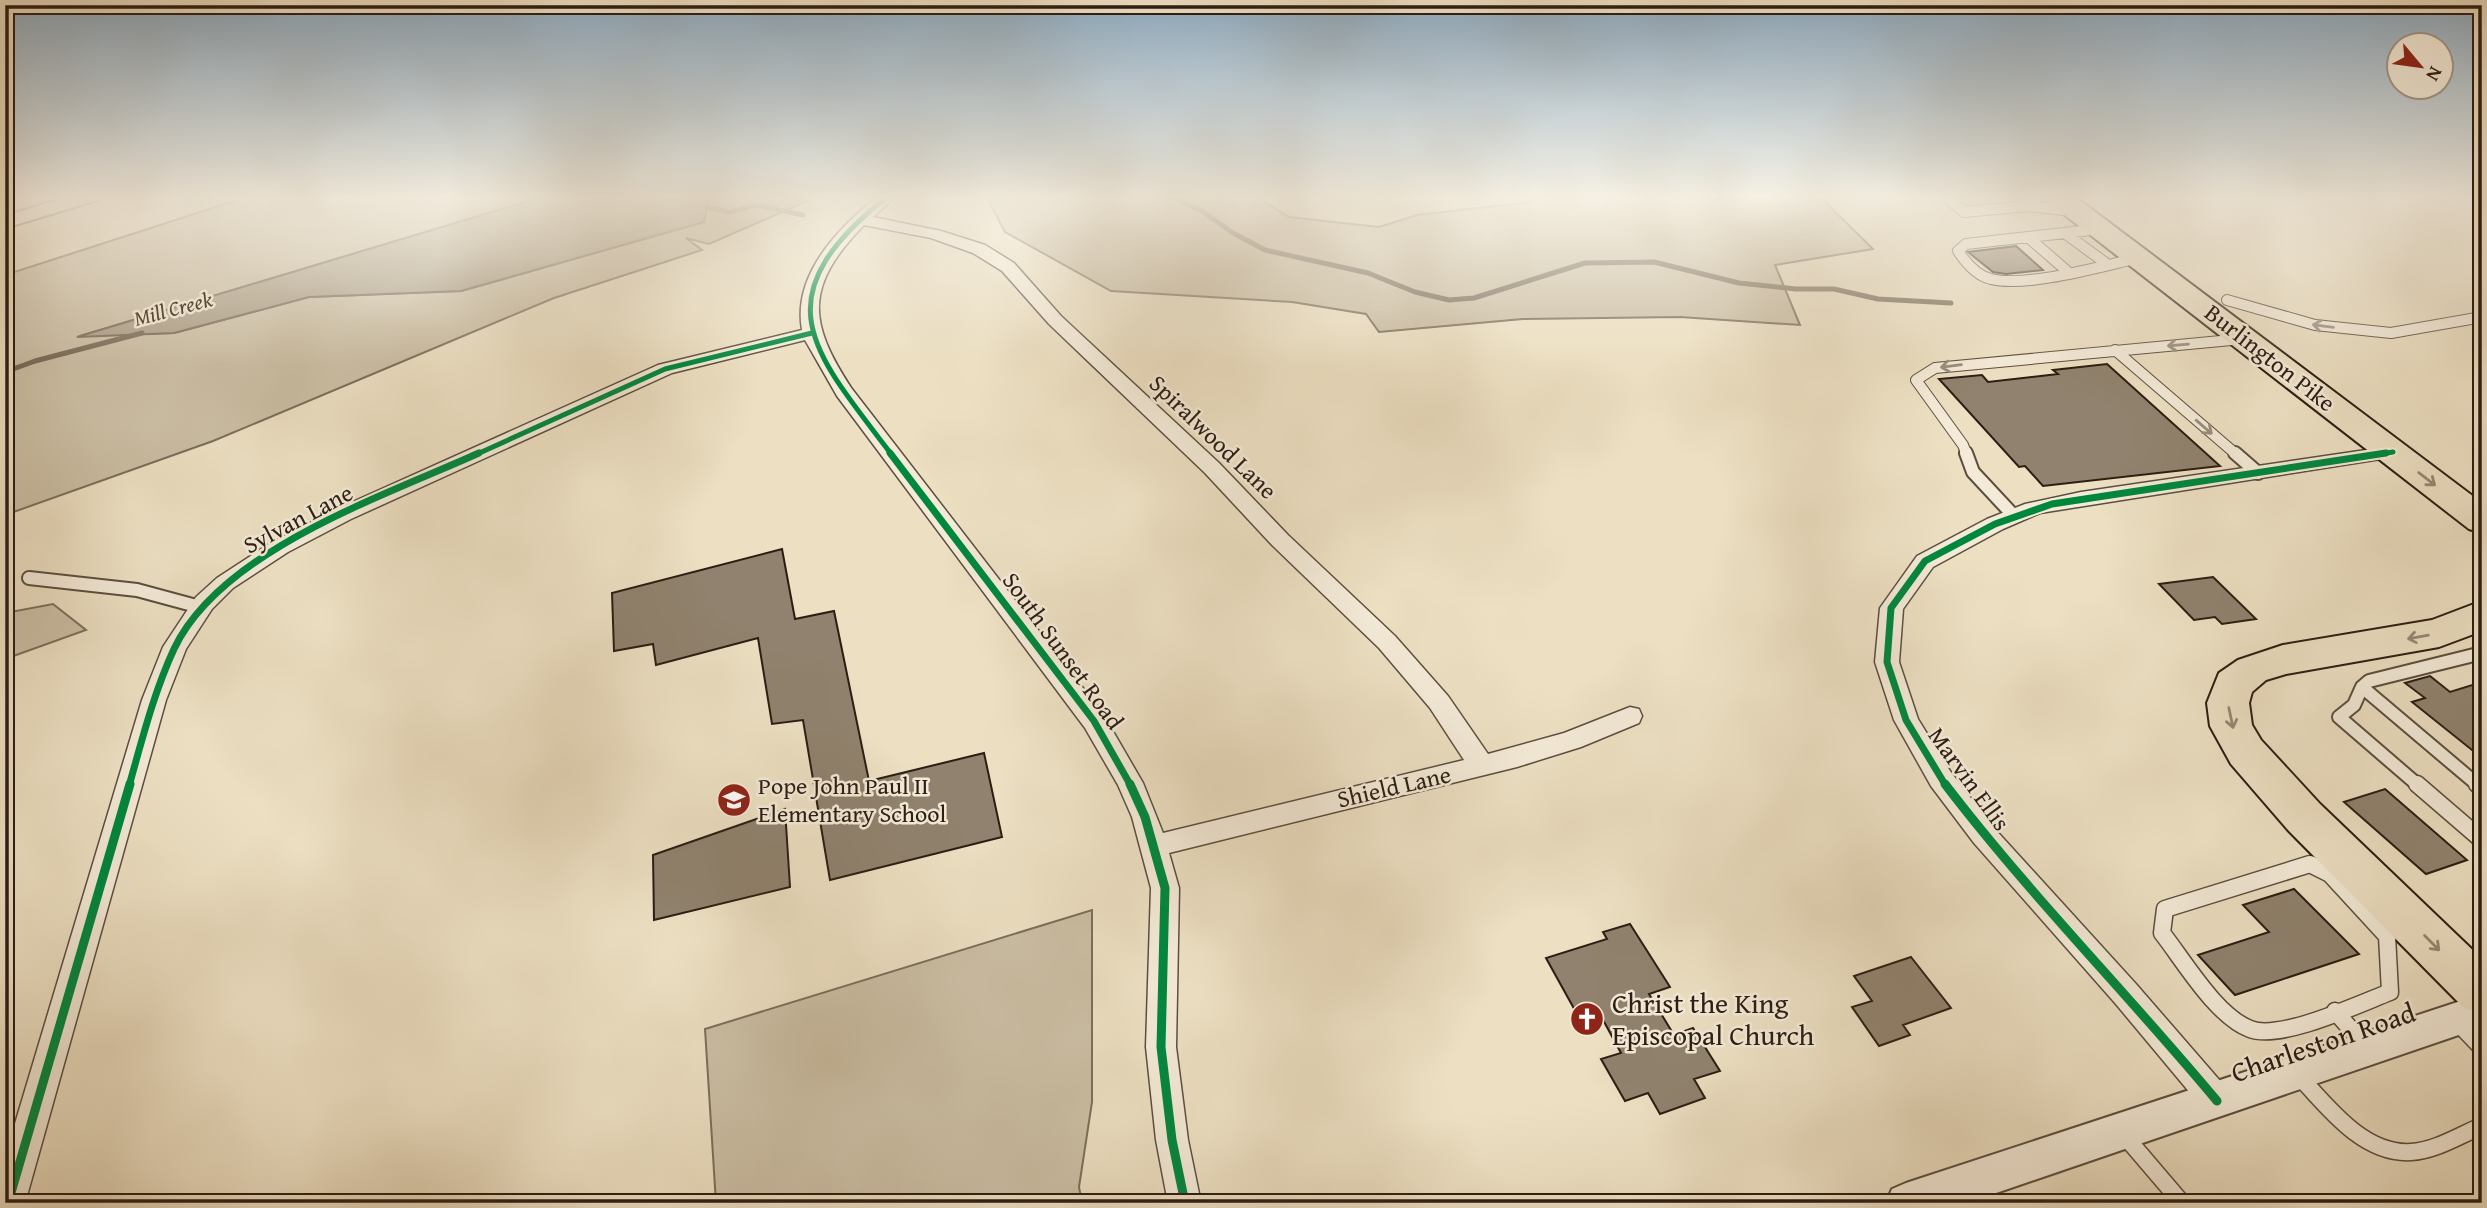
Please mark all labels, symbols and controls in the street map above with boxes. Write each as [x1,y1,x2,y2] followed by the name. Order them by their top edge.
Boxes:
[2386,32,2456,102] north arrow
[2419,62,2450,87] text: N
[130,283,216,334] water label: Mill Creek
[2197,295,2343,420] street label: Burlington Pike
[2312,319,2335,332] one-way arrow
[2167,339,2189,352] one-way arrow
[1940,360,1963,373] one-way arrow
[1141,366,1285,507] street label: Spiralwood Lane
[2194,419,2212,435] one-way arrow
[2417,471,2436,486] one-way arrow
[237,475,359,562] street label: Sylvan Lane
[994,565,1133,737] street label: South Sunset Road
[2407,631,2430,644] one-way arrow
[2224,706,2238,729] one-way arrow
[1920,720,2019,838] street label: Marvin Ellis
[1334,756,1454,817] street label: Shield Lane
[758,768,946,831] place label: Pope John Paul II Elementary School
[715,781,753,819] school or university icon: Pope John Paul II Elementary School
[2424,934,2441,951] one-way arrow
[1612,982,1815,1055] place label: Christ the King Episcopal Church
[2225,991,2421,1092] street label: Charleston Road
[1568,1000,1606,1038] church icon: Christ the King Episcopal Church

